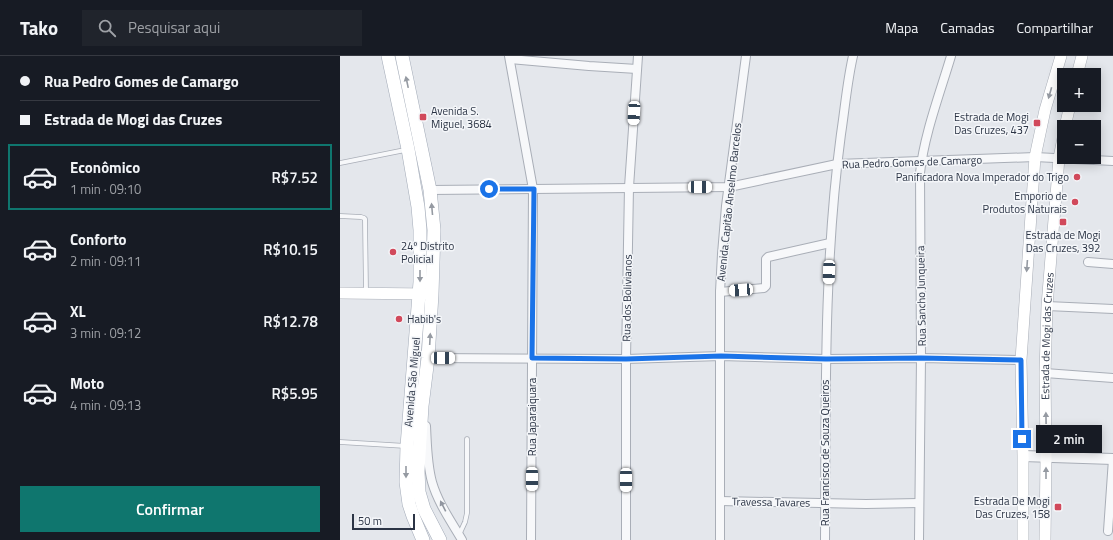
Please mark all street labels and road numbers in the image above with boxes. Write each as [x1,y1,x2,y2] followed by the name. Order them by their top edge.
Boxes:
[713,122,745,282] street label: Avenida Capitão Anselmo Barcelos
[842,152,983,172] street label: Rua Pedro Gomes de Camargo
[912,245,930,346] street label: Rua Sancho Junqueira
[618,254,636,342] street label: Rua dos Bolivianos
[1037,272,1058,400] street label: Estrada de Mogi das Cruzes
[400,336,424,428] street label: Avenida São Miguel
[524,377,540,456] street label: Rua Japaraiquara
[817,380,833,526] street label: Rua Francisco de Souza Queiros
[732,493,810,511] street label: Travessa Tavares

